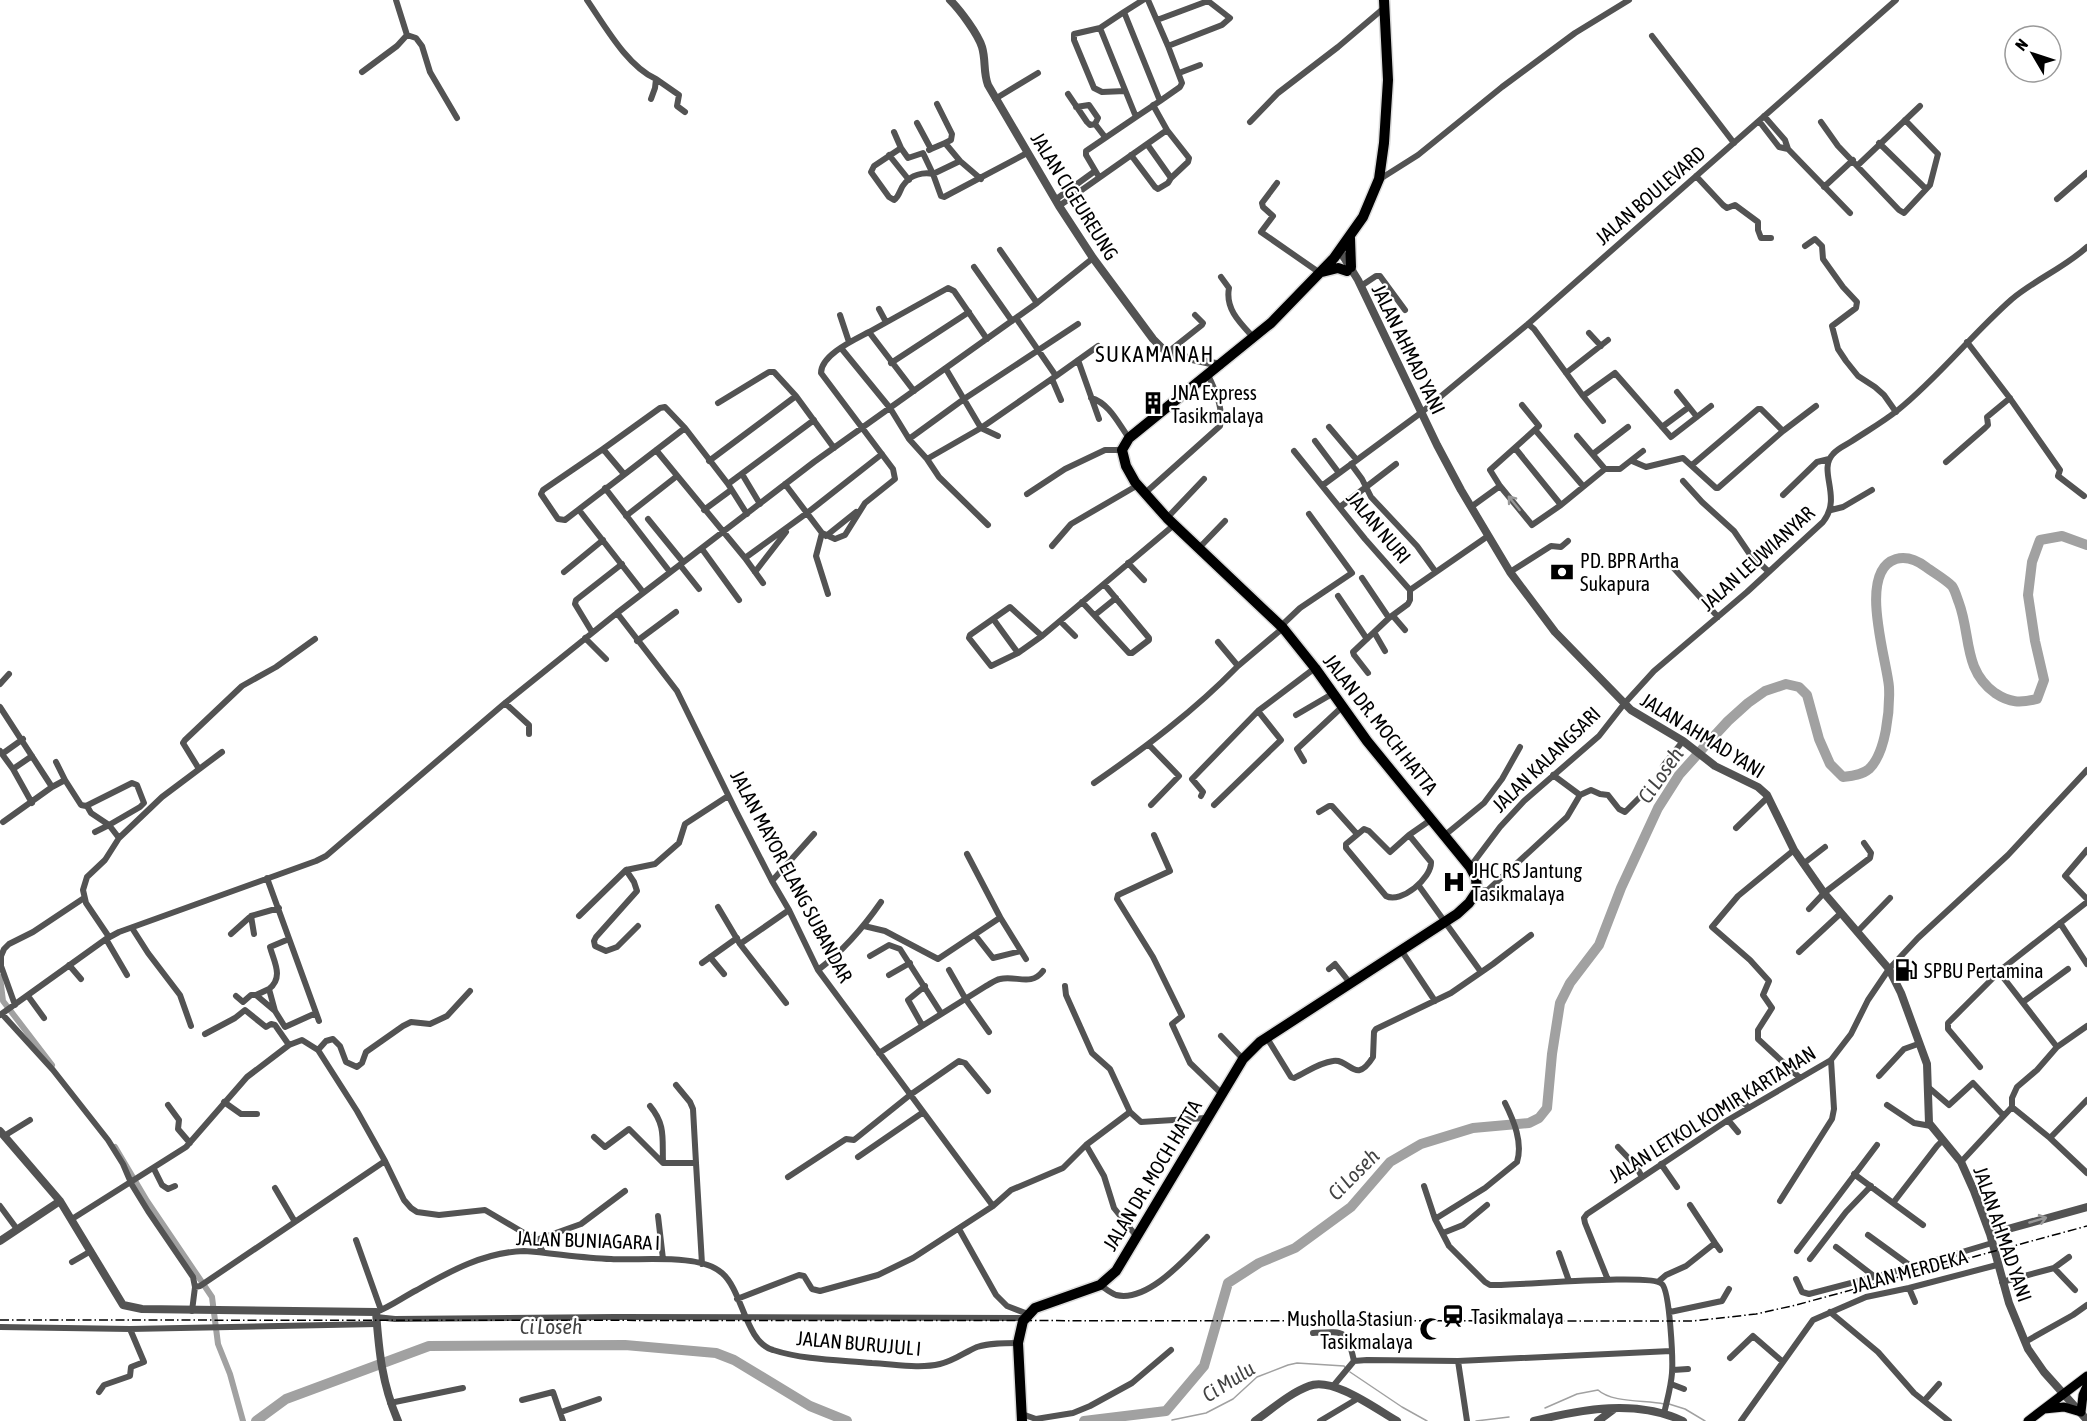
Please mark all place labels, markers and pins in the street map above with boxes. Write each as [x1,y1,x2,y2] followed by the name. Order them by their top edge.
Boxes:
[1171,381,1264,427] place label: JNA Express Tasikmalaya
[1140,390,1166,416] building icon: JNA Express Tasikmalaya
[1580,549,1679,595] place label: PD. BPR Artha Sukapura
[1549,559,1575,585] bank icon: PD. BPR Artha Sukapura
[1472,859,1582,905] place label: JHC RS Jantung Tasikmalaya
[1441,869,1467,895] hospital icon: JHC RS Jantung Tasikmalaya
[1893,957,1919,983] fuel station icon: SPBU Pertamina
[1924,959,2044,982] place label: SPBU Pertamina
[1440,1303,1466,1329] station icon: Tasikmalaya
[1471,1305,1564,1328] place label: Tasikmalaya
[1287,1307,1413,1353] place label: Musholla Stasiun Tasikmalaya
[1418,1316,1444,1342] mosque icon: Musholla Stasiun Tasikmalaya

